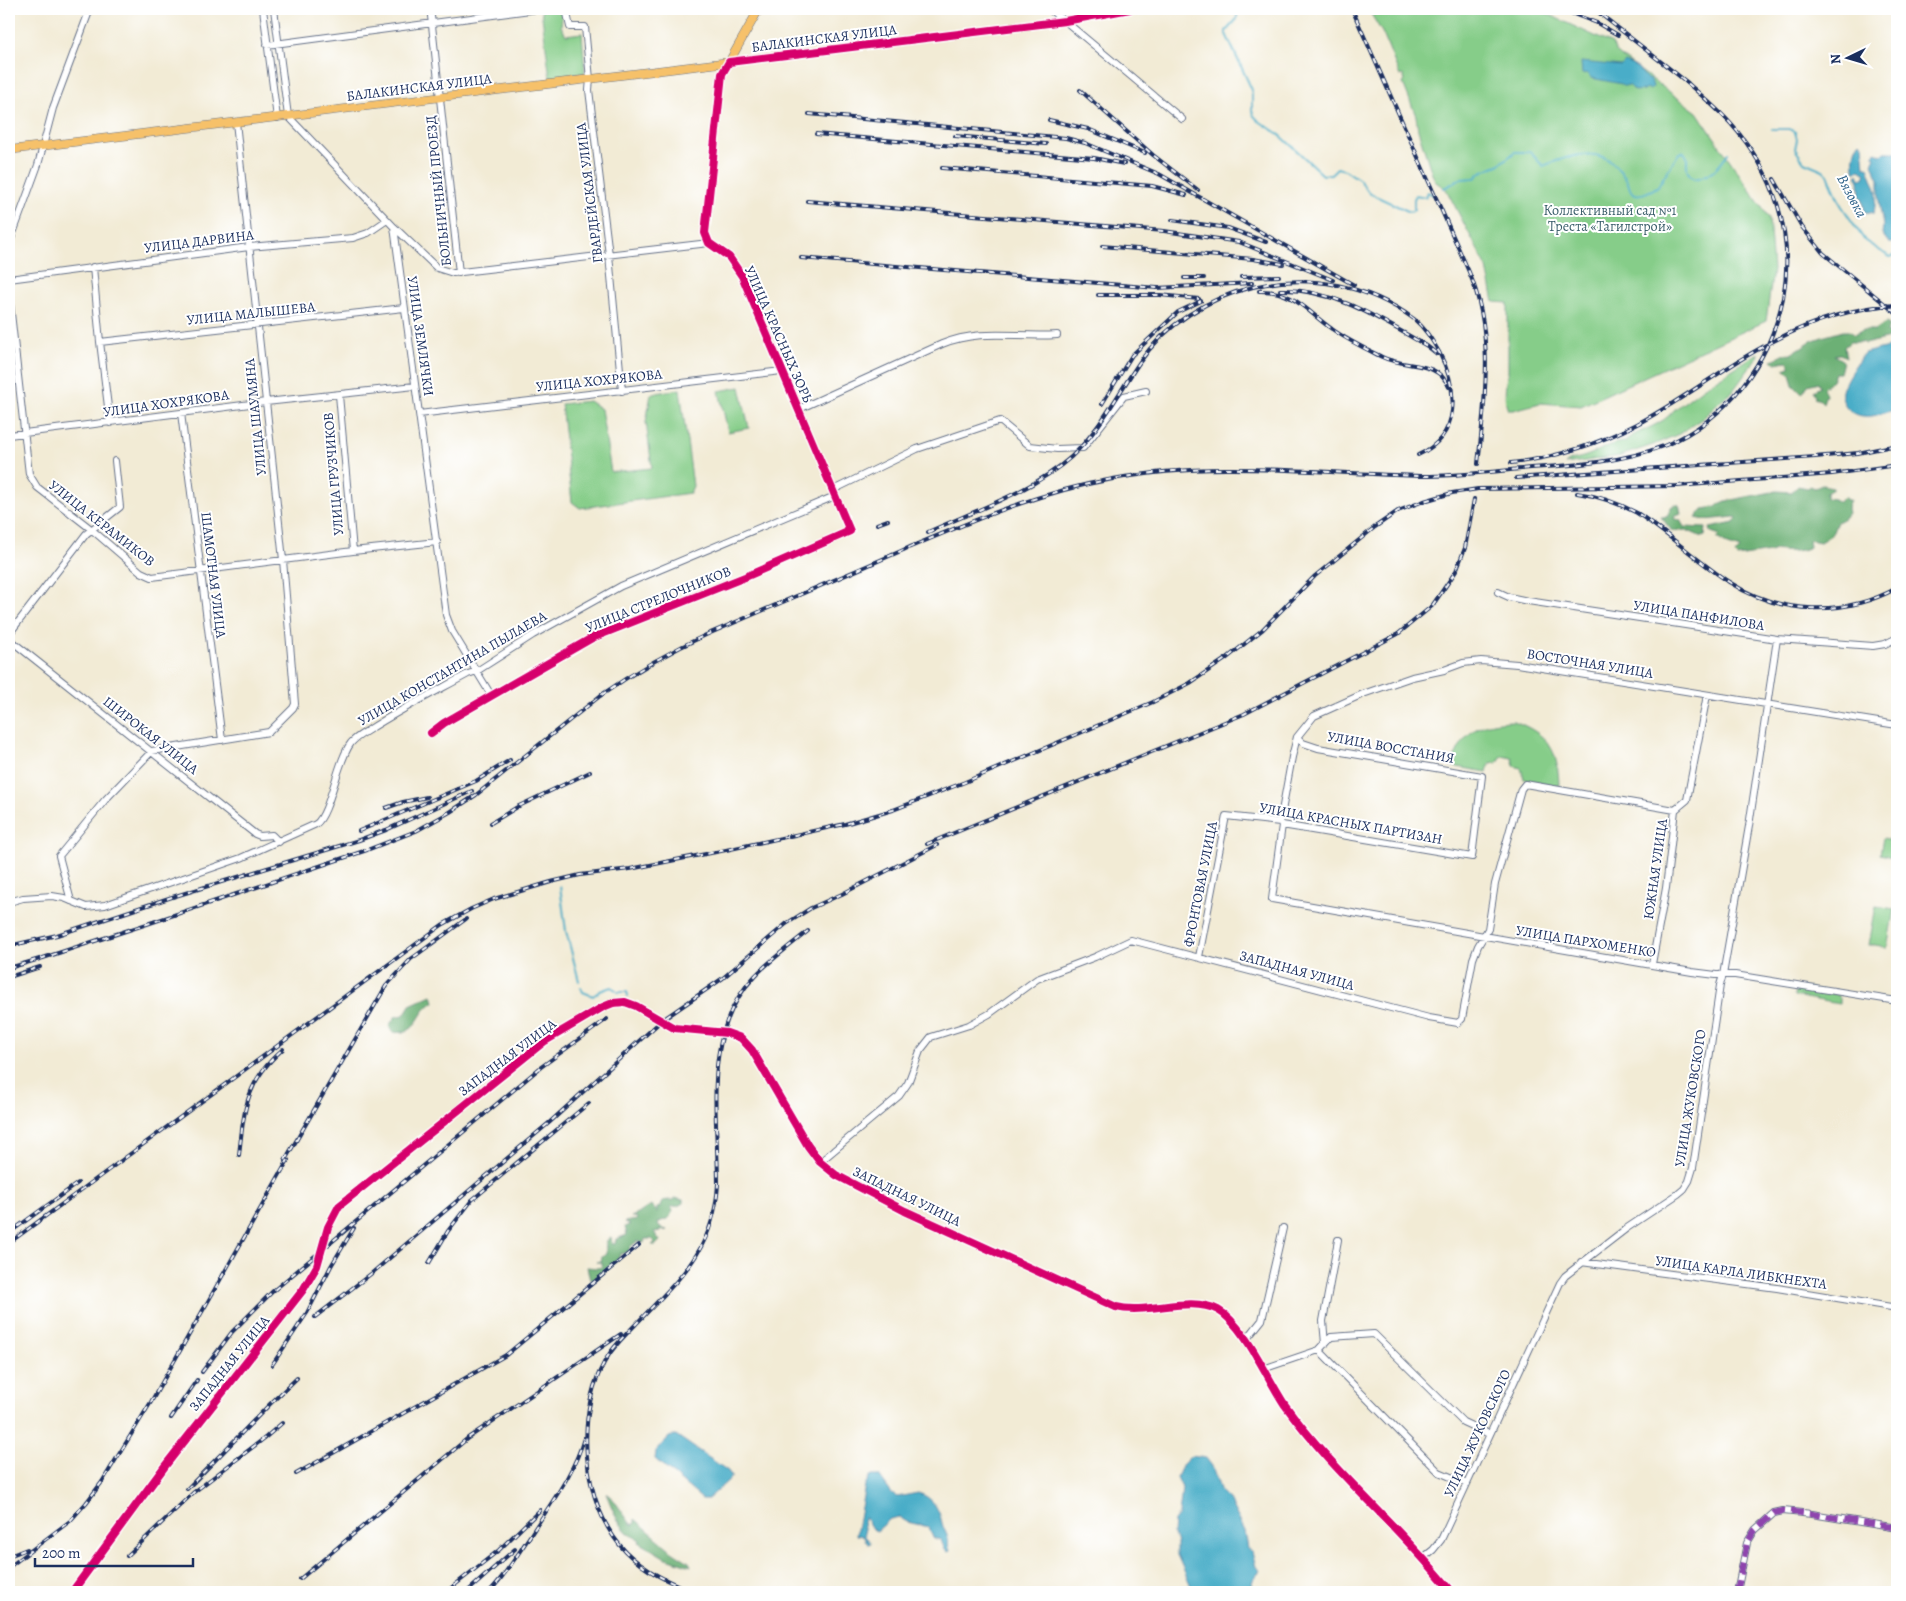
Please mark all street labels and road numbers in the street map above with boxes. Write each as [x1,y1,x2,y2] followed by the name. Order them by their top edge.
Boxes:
[750,20,899,57] street label: БАЛАКИНСКАЯ УЛИЦА
[345,69,494,106] street label: БАЛАКИНСКАЯ УЛИЦА
[421,115,456,267] street label: БОЛЬНИЧНЫЙ ПРОЕЗД
[571,121,608,264] street label: ГВАРДЕЙСКАЯ УЛИЦА
[143,225,256,258] street label: УЛИЦА ДАРВИНА
[740,263,817,406] street label: УЛИЦА КРАСНЫХ ЗОРЬ
[403,275,438,397] street label: УЛИЦА ЗЕМЛЯЧКИ
[186,297,317,330] street label: УЛИЦА МАЛЫШЕВА
[240,357,271,476] street label: УЛИЦА ШАУМЯНА
[535,364,664,397] street label: УЛИЦА ХОХРЯКОВА
[102,385,231,422] street label: УЛИЦА ХОХРЯКОВА
[319,412,348,536] street label: УЛИЦА ГРУЗЧИКОВ
[45,476,159,571] street label: УЛИЦА КЕРАМИКОВ
[196,511,231,640] street label: ШАМОТНАЯ УЛИЦА
[583,562,734,637] street label: УЛИЦА СТРЕЛОЧНИКОВ
[1632,596,1767,635] street label: УЛИЦА ПАНФИЛОВА
[354,606,551,730] street label: УЛИЦА КОНСТАНТИНА ПЫЛАЕВА
[1525,644,1655,683] street label: ВОСТОЧНАЯ УЛИЦА
[99,692,203,779] street label: ШИРОКАЯ УЛИЦА
[1326,727,1456,768] street label: УЛИЦА ВОССТАНИЯ
[1258,798,1444,849] street label: УЛИЦА КРАСНЫХ ПАРТИЗАН
[1639,817,1672,921] street label: ЮЖНАЯ УЛИЦА
[1179,819,1222,949] street label: ФРОНТОВАЯ УЛИЦА
[1515,921,1658,962] street label: УЛИЦА ПАРХОМЕНКО
[1237,946,1357,995] street label: ЗАПАДНАЯ УЛИЦА
[454,1014,561,1101] street label: ЗАПАДНАЯ УЛИЦА
[1670,1028,1711,1168] street label: УЛИЦА ЖУКОВСКОГО
[850,1162,965,1231] street label: ЗАПАДНАЯ УЛИЦА
[1654,1251,1829,1294] street label: УЛИЦА КАРЛА ЛИБКНЕХТА
[185,1311,274,1415] street label: ЗАПАДНАЯ УЛИЦА
[1439,1366,1516,1500] street label: УЛИЦА ЖУКОВСКОГО

